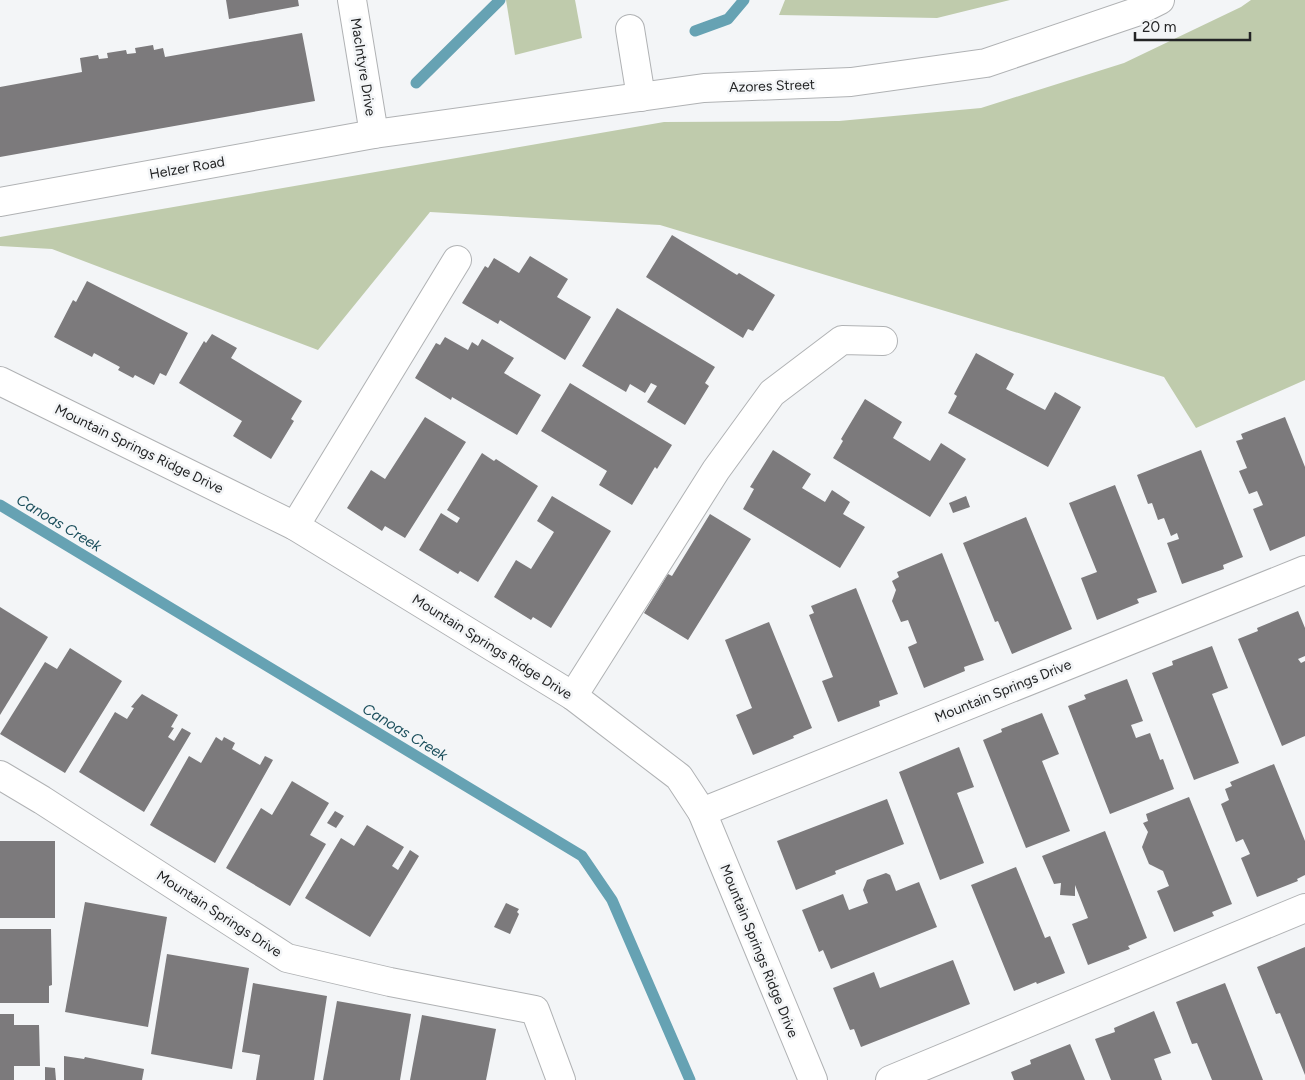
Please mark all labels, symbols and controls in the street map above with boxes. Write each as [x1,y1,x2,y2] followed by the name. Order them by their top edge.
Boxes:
[1135,10,1250,42] scale bar
[347,17,379,118] street label: MacIntyre Drive
[1142,18,1176,36] text: 20 m
[729,76,815,96] street label: Azores Street
[148,153,226,183] street label: Helzer Road
[52,401,226,497] street label: Mountain Springs Ridge Drive
[13,491,105,556] water label: Canoas Creek
[409,591,575,703] street label: Mountain Springs Ridge Drive
[932,656,1074,726] street label: Mountain Springs Drive
[359,700,451,765] water label: Canoas Creek
[716,862,802,1040] street label: Mountain Springs Ridge Drive
[153,867,285,961] street label: Mountain Springs Drive

